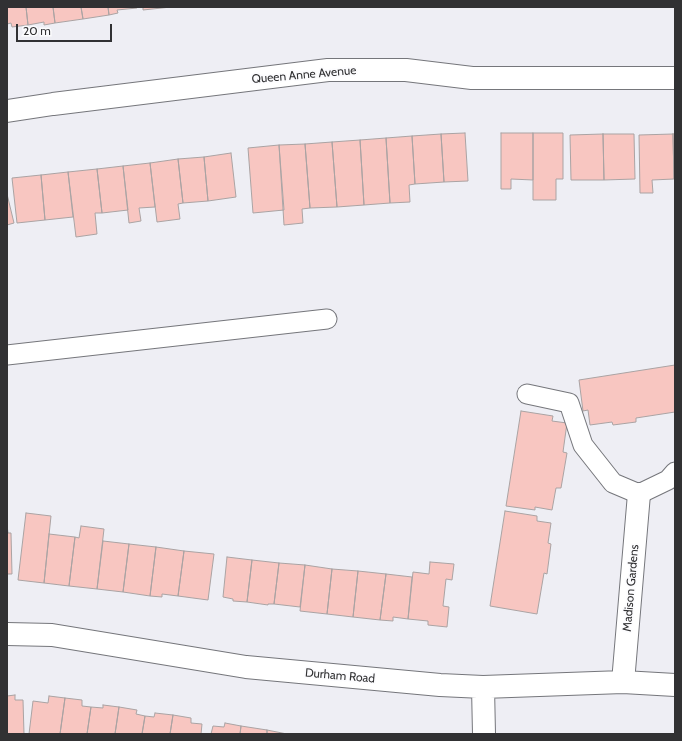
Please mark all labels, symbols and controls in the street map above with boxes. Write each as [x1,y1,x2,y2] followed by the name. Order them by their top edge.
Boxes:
[18,16,114,42] scale bar
[23,23,51,38] text: 20 m
[251,63,357,87] street label: Queen Anne Avenue
[620,544,642,632] street label: Madison Gardens
[304,666,376,686] street label: Durham Road

